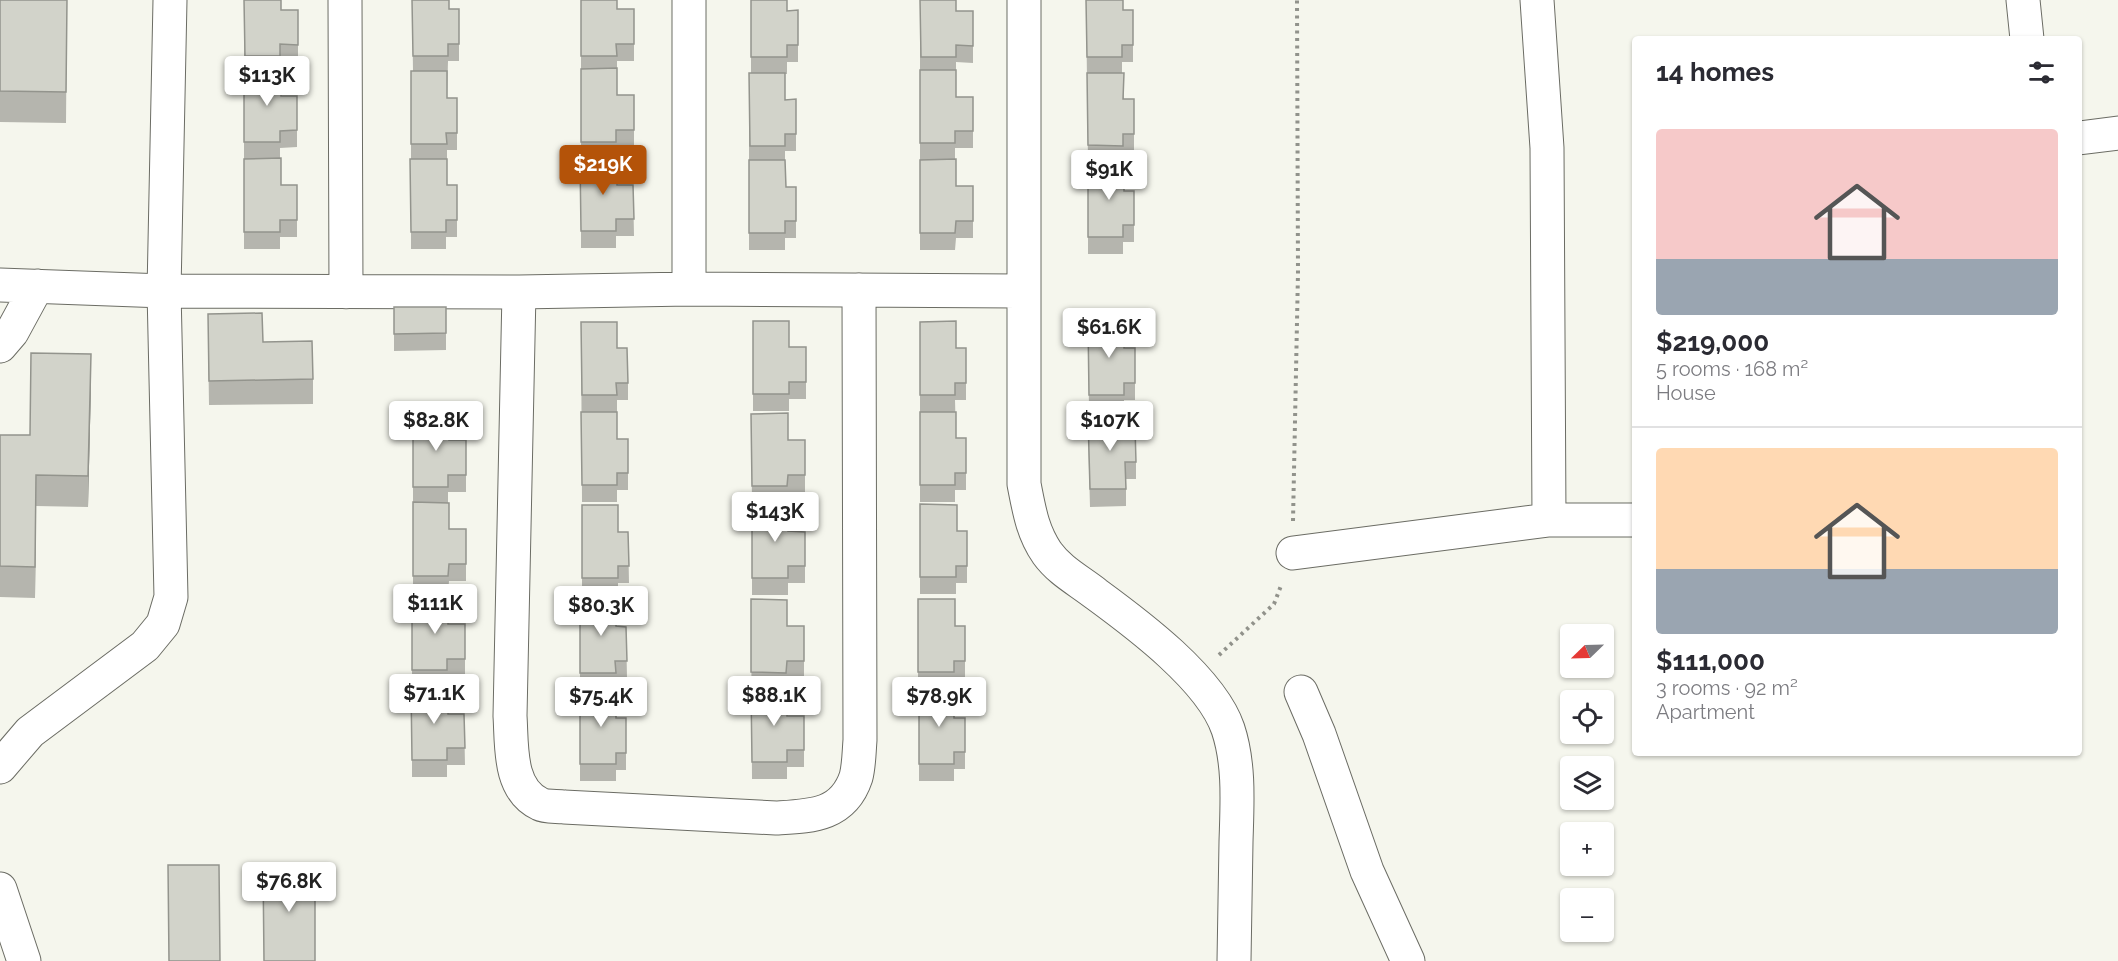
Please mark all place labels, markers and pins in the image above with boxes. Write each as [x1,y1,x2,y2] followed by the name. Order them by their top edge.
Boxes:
[225,56,309,107] pin: $113K
[561,145,645,196] pin: $219K
[1073,150,1145,201] pin: $91K
[1060,308,1158,359] pin: $61.6K
[387,401,485,452] pin: $82.8K
[1068,401,1152,452] pin: $107K
[733,492,817,543] pin: $143K
[393,584,477,635] pin: $111K
[552,586,650,637] pin: $80.3K
[385,674,483,725] pin: $71.1K
[725,676,823,727] pin: $88.1K
[552,677,650,728] pin: $75.4K
[890,677,988,728] pin: $78.9K
[240,862,338,913] pin: $76.8K

